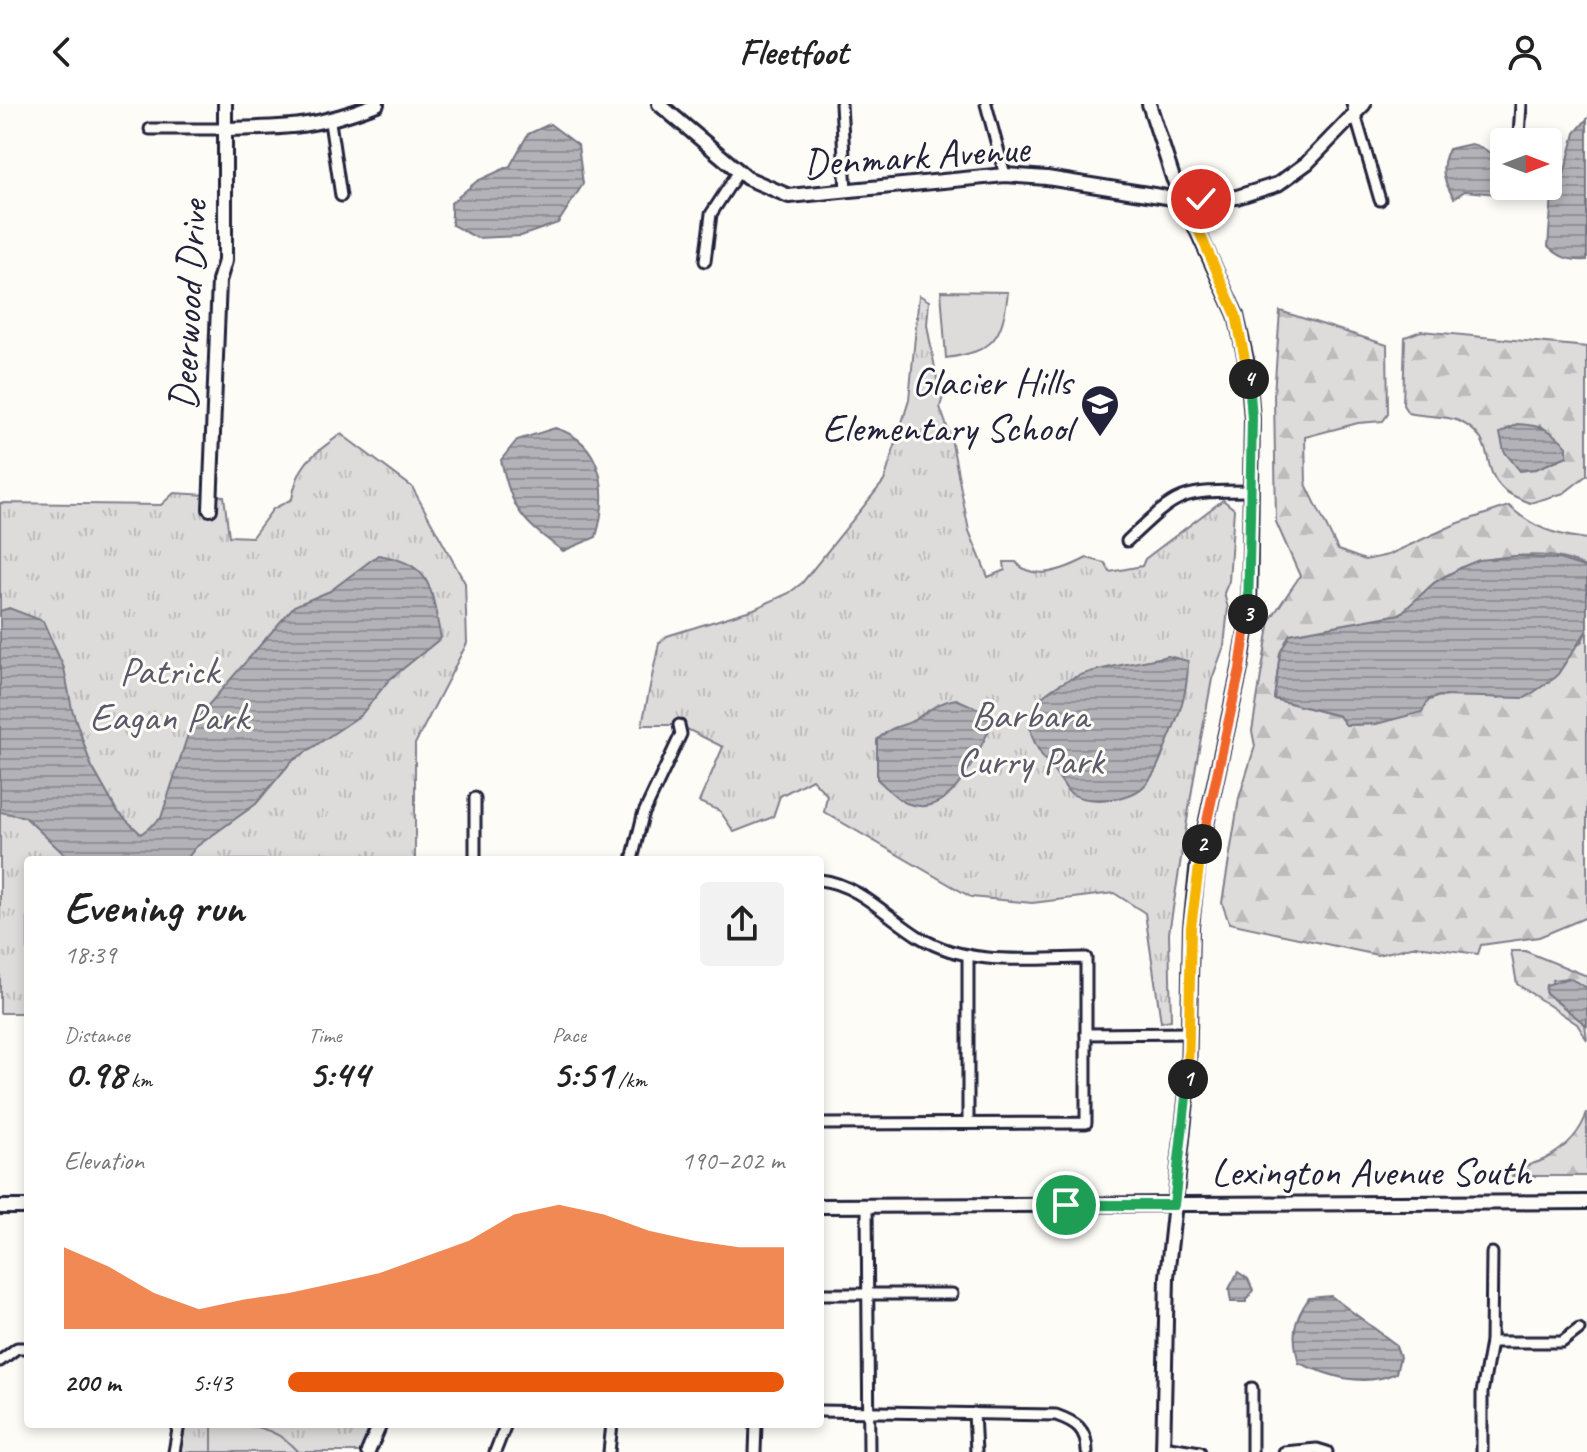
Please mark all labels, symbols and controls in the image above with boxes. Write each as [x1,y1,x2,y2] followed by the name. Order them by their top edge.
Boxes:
[739,29,848,75] text: Fleetfoot
[40,30,84,74] icon: back
[1503,30,1547,74] icon: person
[802,123,1033,189] street label: Denmark Avenue
[1490,128,1562,200] north arrow
[1490,128,1562,200] map controls
[1167,165,1235,233] pin
[1179,177,1223,221] icon: check
[158,196,219,411] street label: Deerwood Drive
[822,357,1078,453] place label: Glacier Hills Elementary School
[1229,359,1269,399] pin: 4
[1244,365,1254,393] text: 4
[1079,383,1121,438] school or university icon: Glacier Hills Elementary School
[1228,594,1268,634] pin: 3
[1243,600,1253,628] text: 3
[90,646,252,742] park label: Patrick Eagan Park
[957,690,1106,786] park label: Barbara Curry Park
[1182,824,1222,864] pin: 2
[1197,830,1207,858] text: 2
[64,880,244,935] text: Evening run
[700,882,784,966] button: share
[64,938,116,971] text: 18:39
[64,1021,130,1049] text: Distance
[308,1021,342,1049] text: Time
[552,1021,586,1049] text: Pace
[64,1049,125,1099] text: 0.98
[308,1049,369,1099] text: 5:44
[552,1049,613,1099] text: 5:51
[1168,1059,1208,1099] pin: 1
[1183,1065,1193,1093] text: 1
[125,1066,152,1094] text: km
[613,1066,647,1094] text: /km
[64,1144,144,1177] text: Elevation
[681,1144,784,1177] text: 190–202 m
[1211,1147,1533,1197] street label: Lexington Avenue South
[1032,1171,1100,1239] pin
[1044,1183,1088,1227] icon: arrive
[64,1366,120,1399] text: 200 m
[192,1366,232,1399] text: 5:43

